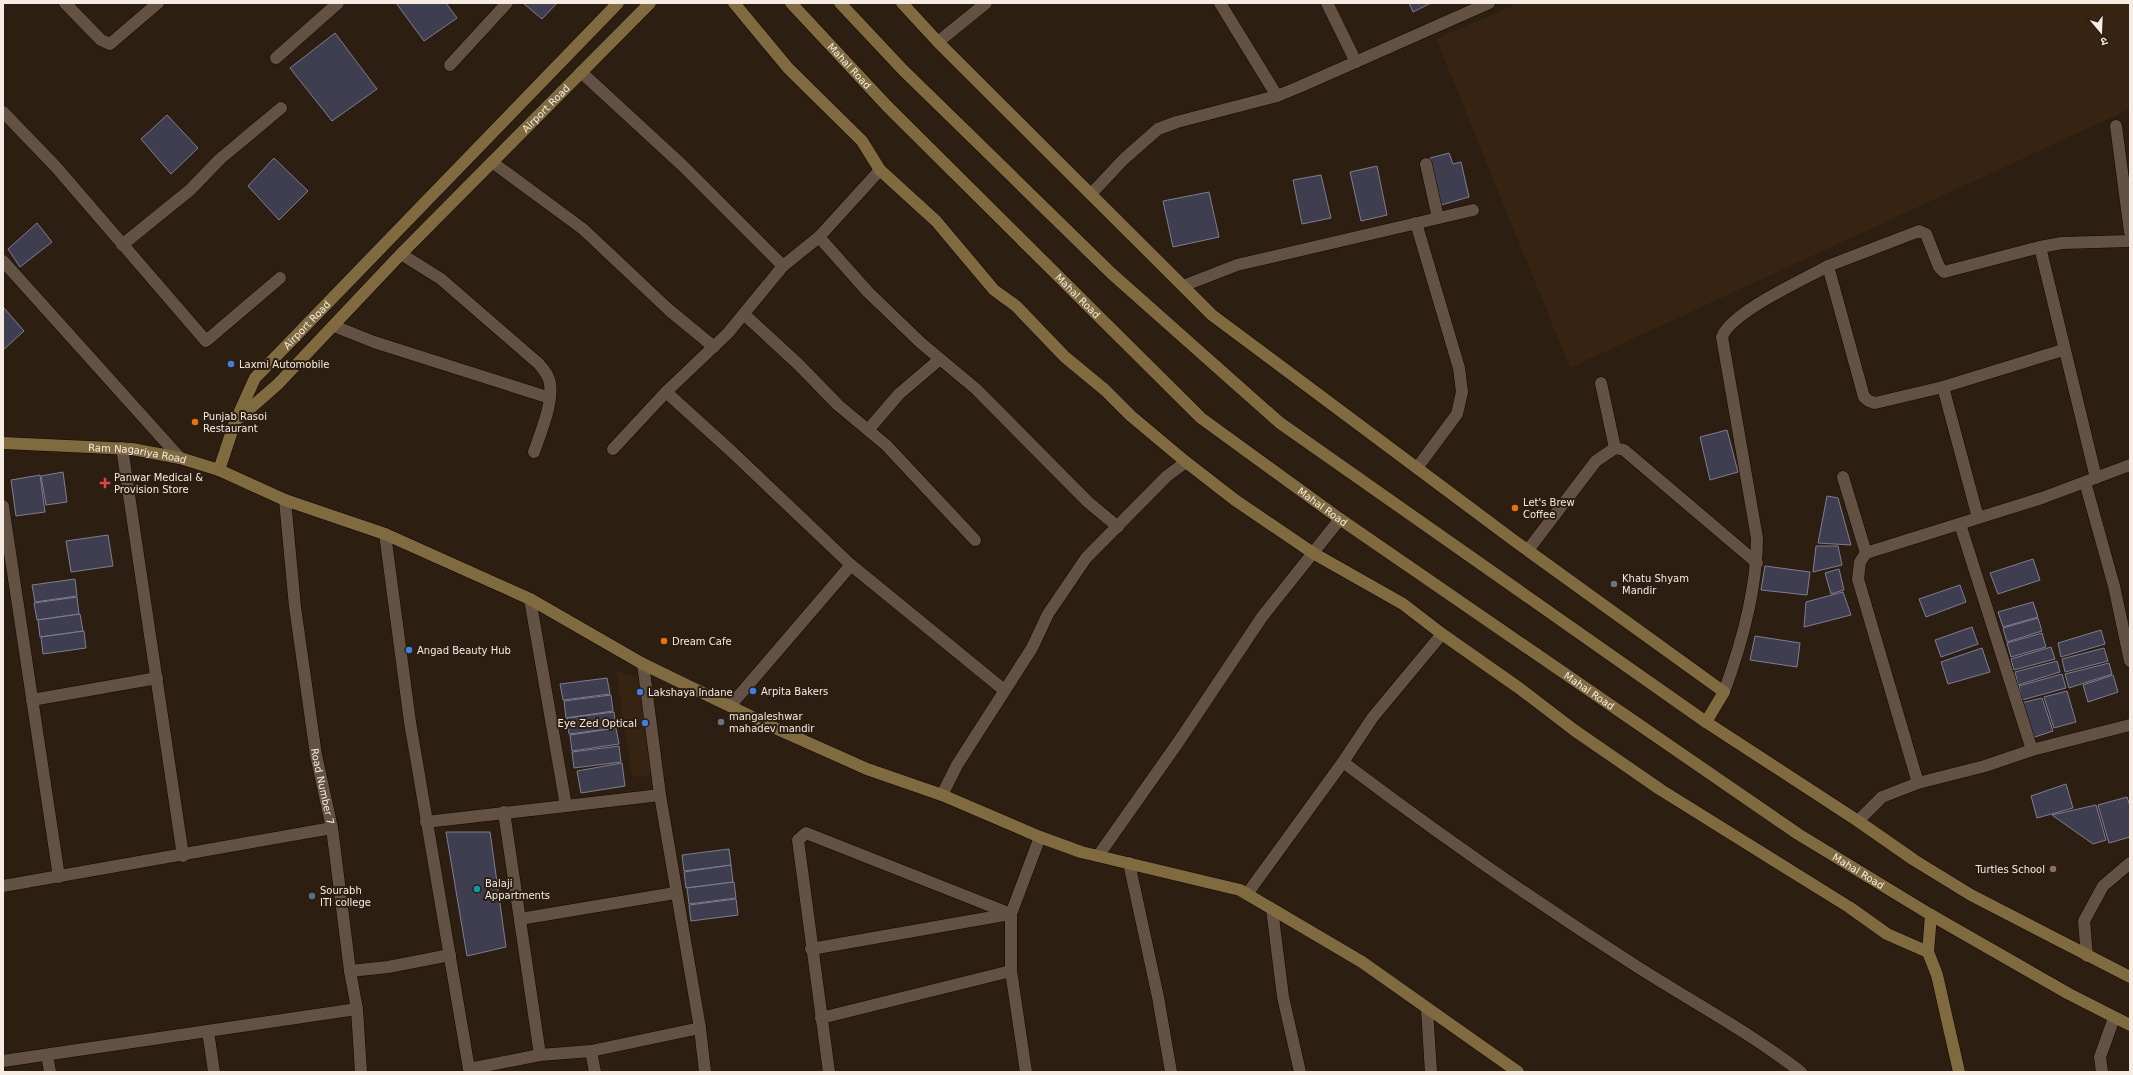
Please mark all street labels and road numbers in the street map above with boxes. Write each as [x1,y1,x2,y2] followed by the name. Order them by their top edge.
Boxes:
[825,41,873,91] street label: Mahal Road
[520,83,572,135] street label: Airport Road
[1053,272,1102,321] street label: Mahal Road
[281,299,333,351] street label: Airport Road
[88,442,188,466] street label: Ram Nagariya Road
[1296,485,1349,528] street label: Mahal Road
[1562,670,1616,712] street label: Mahal Road
[309,747,336,826] street label: Road Number 7
[1830,851,1886,891] street label: Mahal Road

